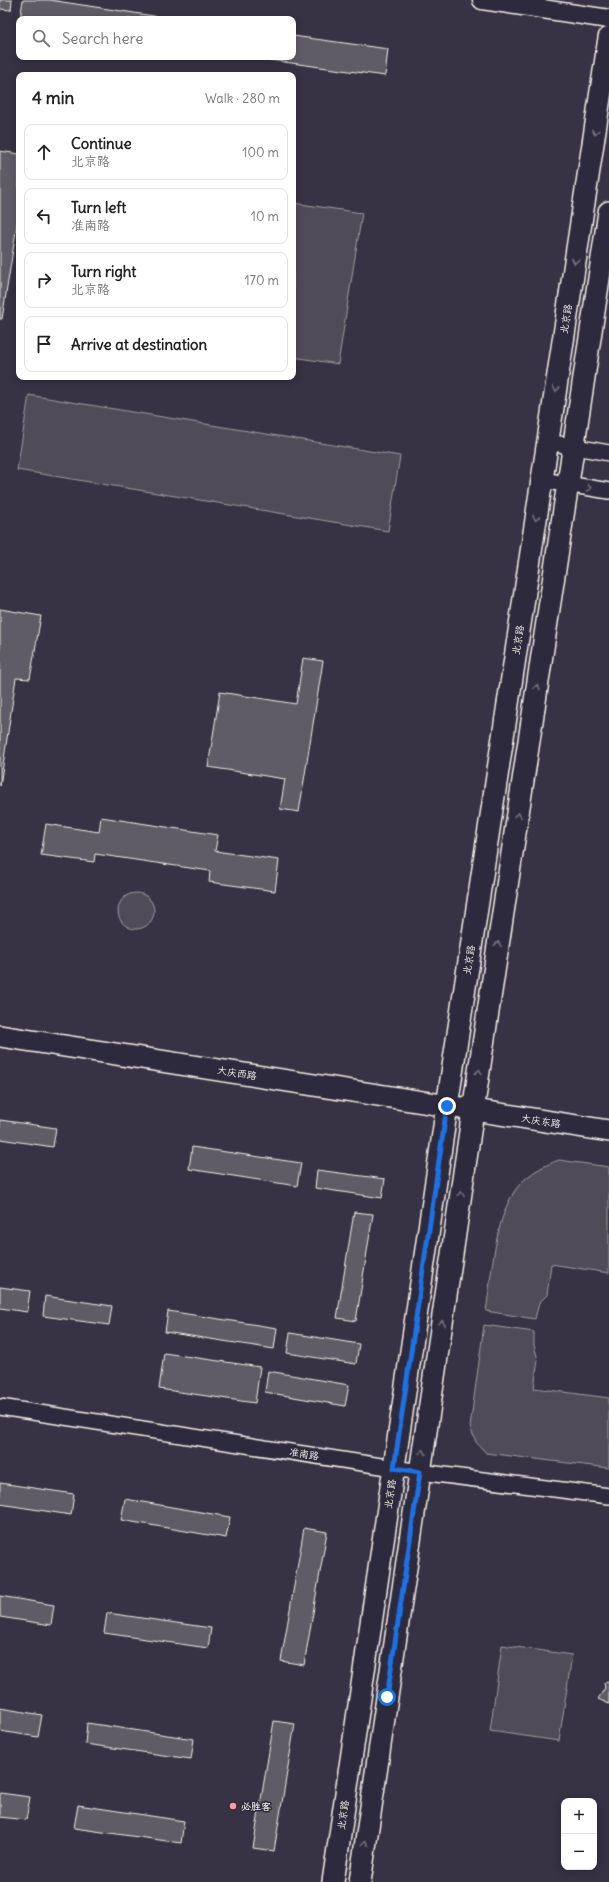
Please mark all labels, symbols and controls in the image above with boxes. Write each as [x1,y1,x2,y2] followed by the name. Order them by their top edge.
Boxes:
[16,16,296,60] search box
[30,27,52,49] icon: search
[62,29,143,48] text: Search here
[32,87,74,109] text: 4 min
[205,90,280,107] text: Walk · 280 m
[591,129,600,135] one-way arrow
[71,134,132,153] text: Continue
[33,141,55,163] icon: ahead
[242,144,279,161] text: 100 m
[71,153,110,170] text: 北京路
[71,198,126,217] text: Turn left
[33,205,55,227] icon: left
[251,208,279,225] text: 10 m
[71,217,110,234] text: 准南路
[571,258,580,264] one-way arrow
[71,262,136,281] text: Turn right
[33,269,55,291] icon: right
[244,272,279,289] text: 170 m
[71,281,110,298] text: 北京路
[557,303,575,335] street label: 北京路
[33,333,55,355] icon: arrive
[71,335,207,354] text: Arrive at destination
[552,386,561,392] one-way arrow
[586,483,592,492] one-way arrow
[532,515,541,521] one-way arrow
[509,624,527,656] street label: 北京路
[532,683,541,690] one-way arrow
[513,812,522,818] one-way arrow
[493,941,502,947] one-way arrow
[460,944,478,976] street label: 北京路
[216,1063,258,1083] street label: 大庆西路
[474,1069,483,1075] one-way arrow
[438,1097,456,1115] route end
[520,1111,562,1131] street label: 大庆东路
[456,1191,465,1197] one-way arrow
[437,1320,446,1326] one-way arrow
[288,1445,320,1463] street label: 准南路
[418,1449,427,1455] one-way arrow
[381,1478,399,1510] street label: 北京路
[378,1688,396,1706] route start
[561,1798,597,1870] map controls
[561,1798,597,1834] button: +
[334,1799,352,1831] street label: 北京路
[241,1800,271,1813] place label: 必胜客
[228,1801,238,1811] marker: 必胜客
[561,1834,597,1870] button: −
[360,1840,369,1846] one-way arrow

